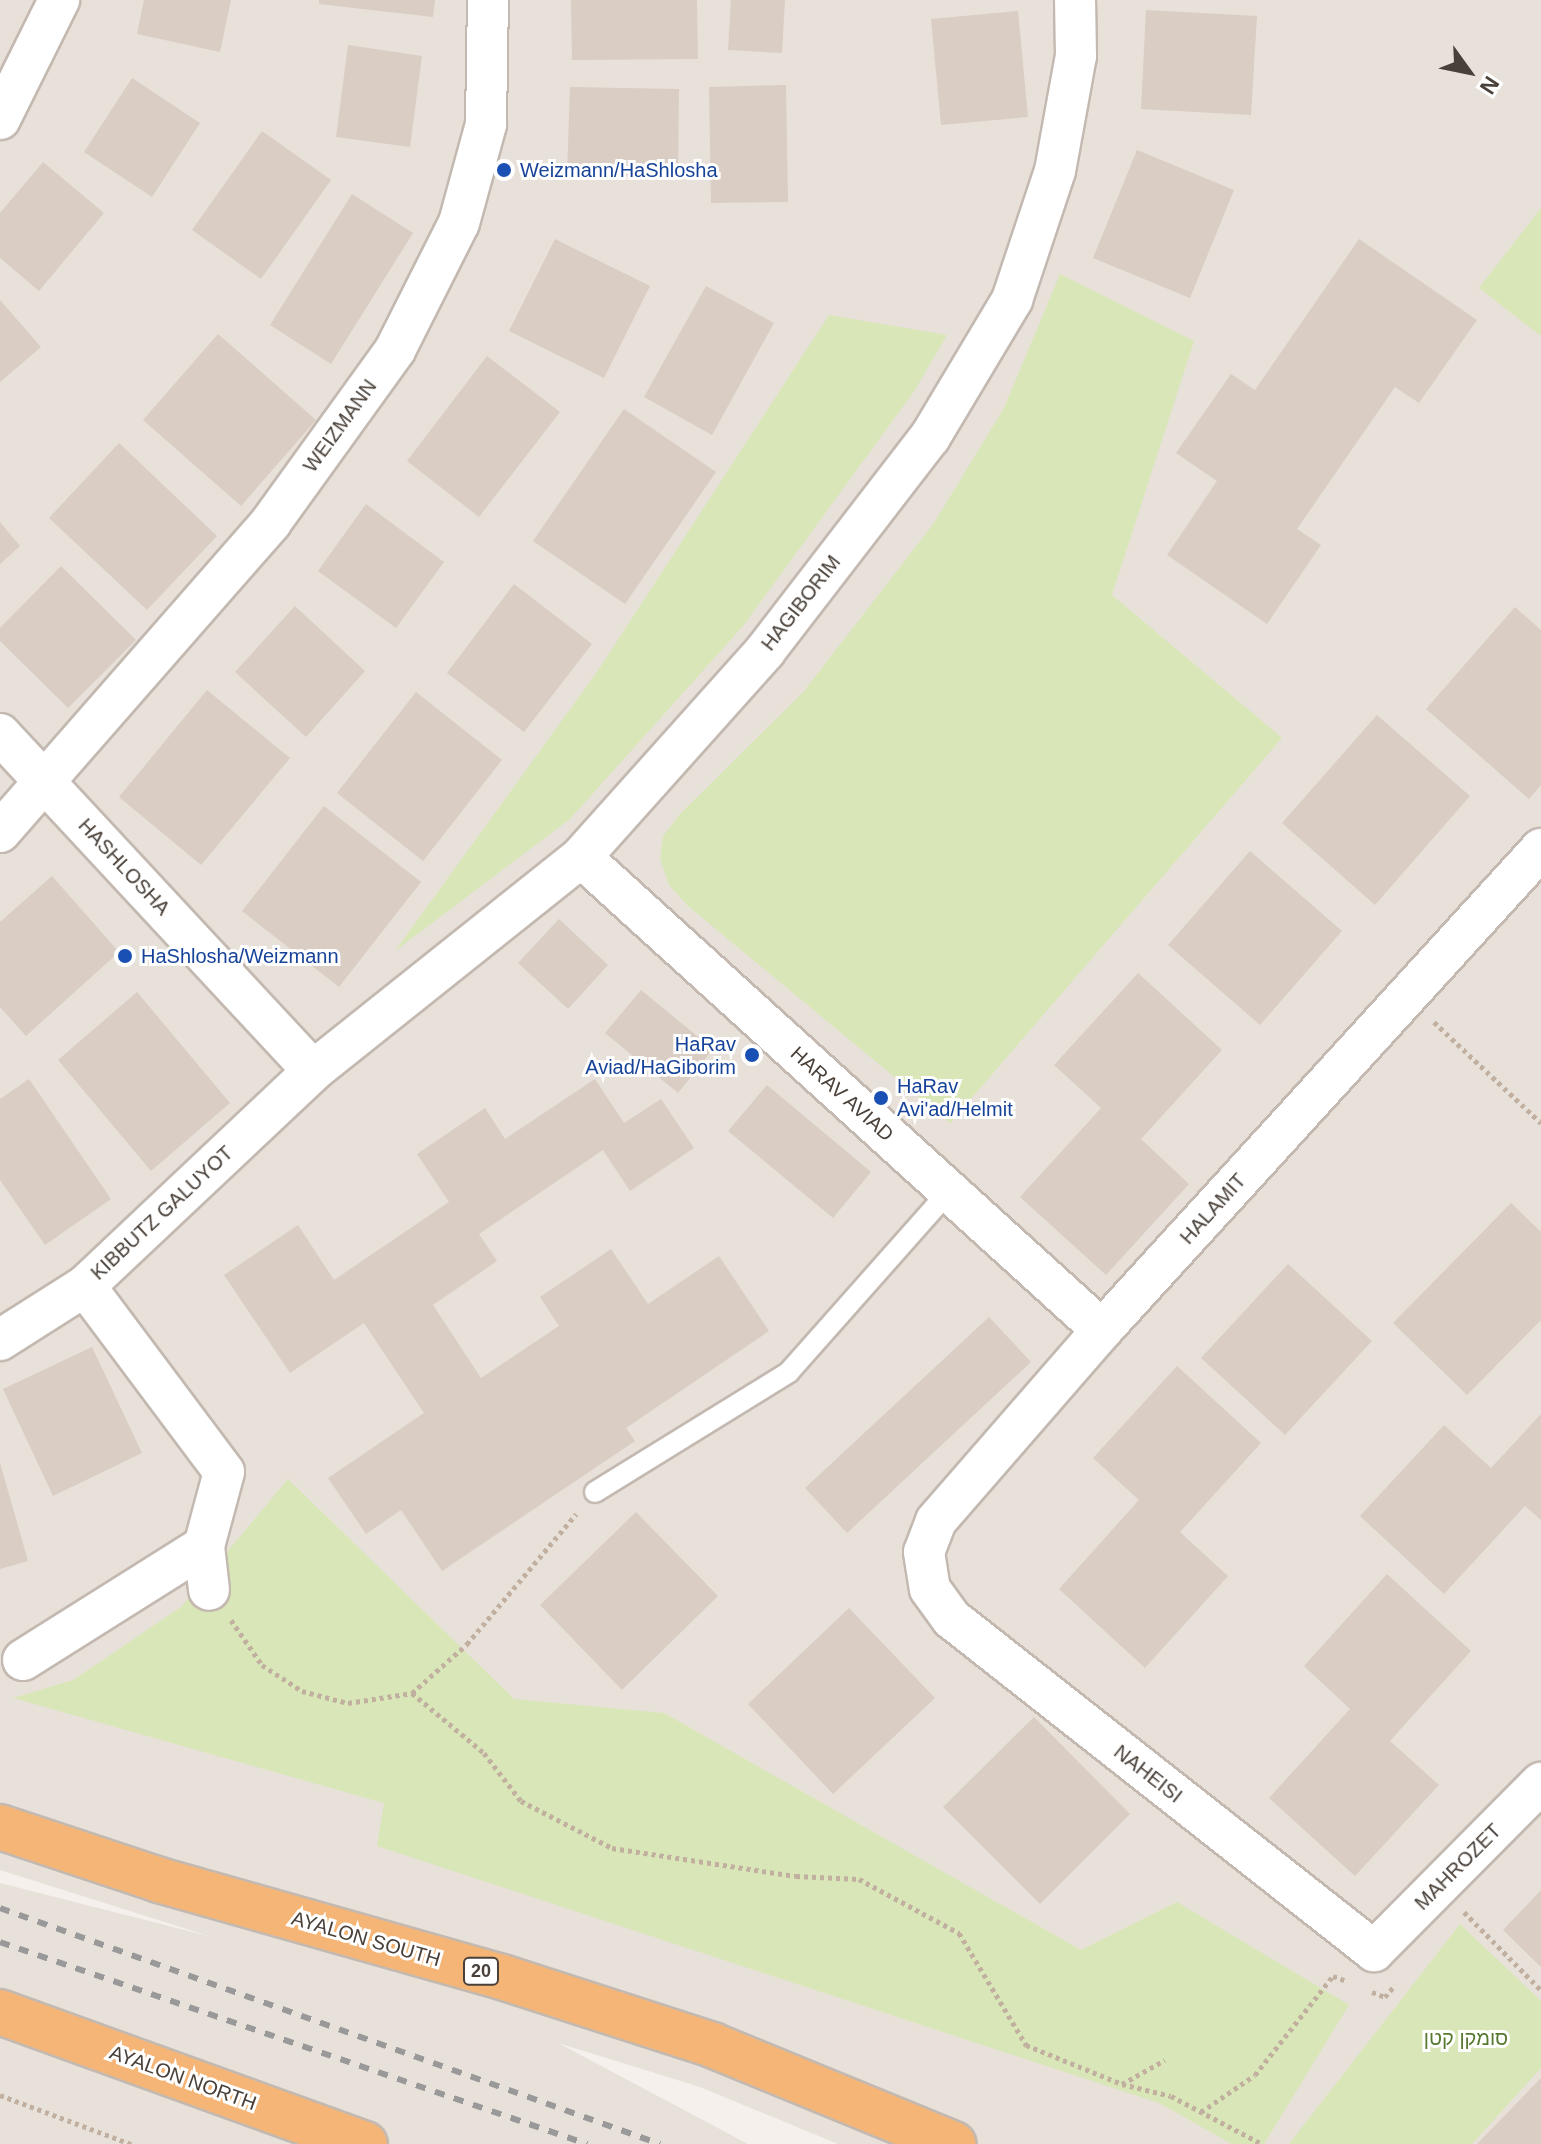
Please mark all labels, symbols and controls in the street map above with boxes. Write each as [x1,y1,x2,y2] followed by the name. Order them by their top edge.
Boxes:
[1429,32,1509,112] north arrow
[1475,72,1504,99] text: N
[520,158,718,182] place label: Weizmann/HaShlosha
[495,161,513,179] marker: Weizmann/HaShlosha
[298,375,382,477] street label: WEIZMANN
[756,551,846,655] street label: HAGIBORIM
[73,814,175,920] street label: HASHLOSHA
[141,944,339,968] place label: HaShlosha/Weizmann
[116,947,134,965] marker: HaShlosha/Weizmann
[585,1032,736,1079] place label: HaRav Aviad/HaGiborim
[785,1041,899,1147] street label: HARAV AVIAD
[743,1046,761,1064] marker: HaRav Aviad/HaGiborim
[897,1074,1013,1121] place label: HaRav Avi'ad/Helmit
[872,1089,890,1107] marker: HaRav Avi'ad/Helmit
[86,1141,238,1285] street label: KIBBUTZ GALUYOT
[1175,1169,1251,1249] street label: HALAMIT
[1109,1740,1187,1808] street label: NAHEISI
[1410,1819,1506,1915] street label: MAHROZET
[289,1906,443,1972] street label: AYALON SOUTH
[461,1957,501,1985] road number: 20
[1424,2026,1508,2050] park label: סומקן קטן
[106,2040,260,2116] street label: AYALON NORTH

